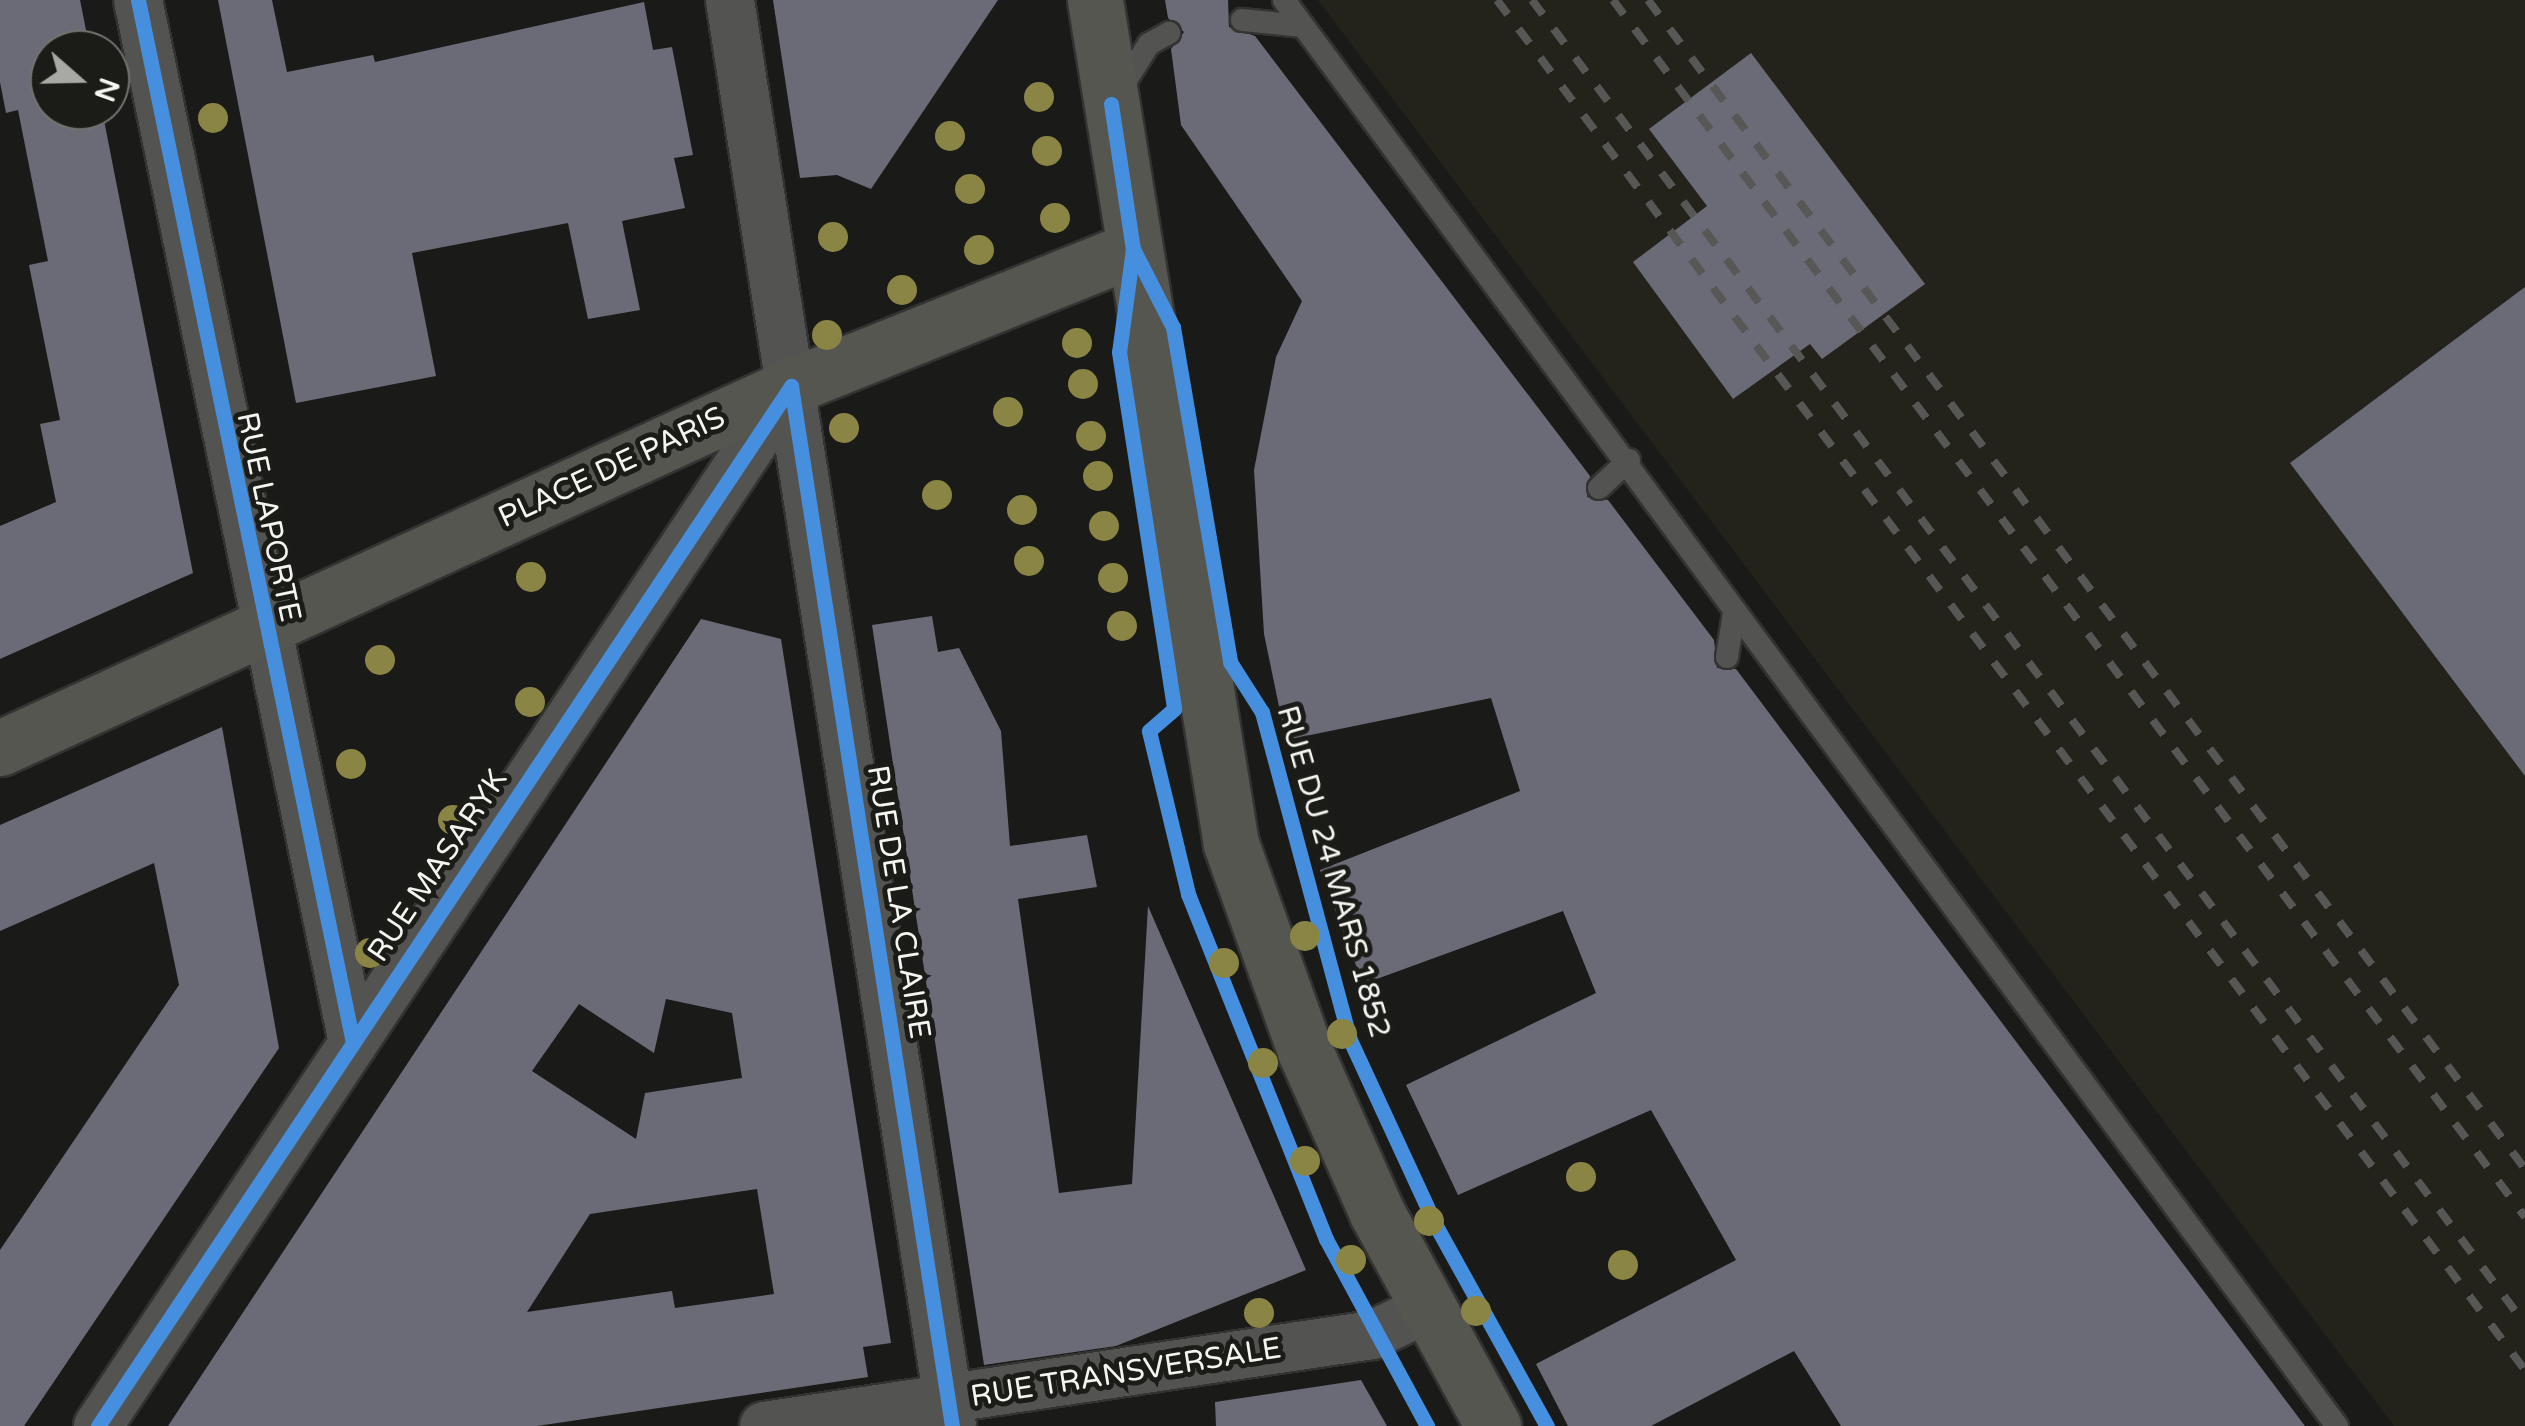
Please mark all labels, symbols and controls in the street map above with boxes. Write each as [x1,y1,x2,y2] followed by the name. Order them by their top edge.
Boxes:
[30,30,130,130] north arrow
[86,73,126,106] text: N
[493,400,731,536] street label: PLACE DE PARIS
[228,409,308,625] street label: RUE LAPORTE
[1268,702,1398,1042] street label: RUE DU 24 MARS 1852
[360,763,516,969] street label: RUE MASARYK
[859,763,937,1041] street label: RUE DE LA CLAIRE
[968,1331,1284,1415] street label: RUE TRANSVERSALE

